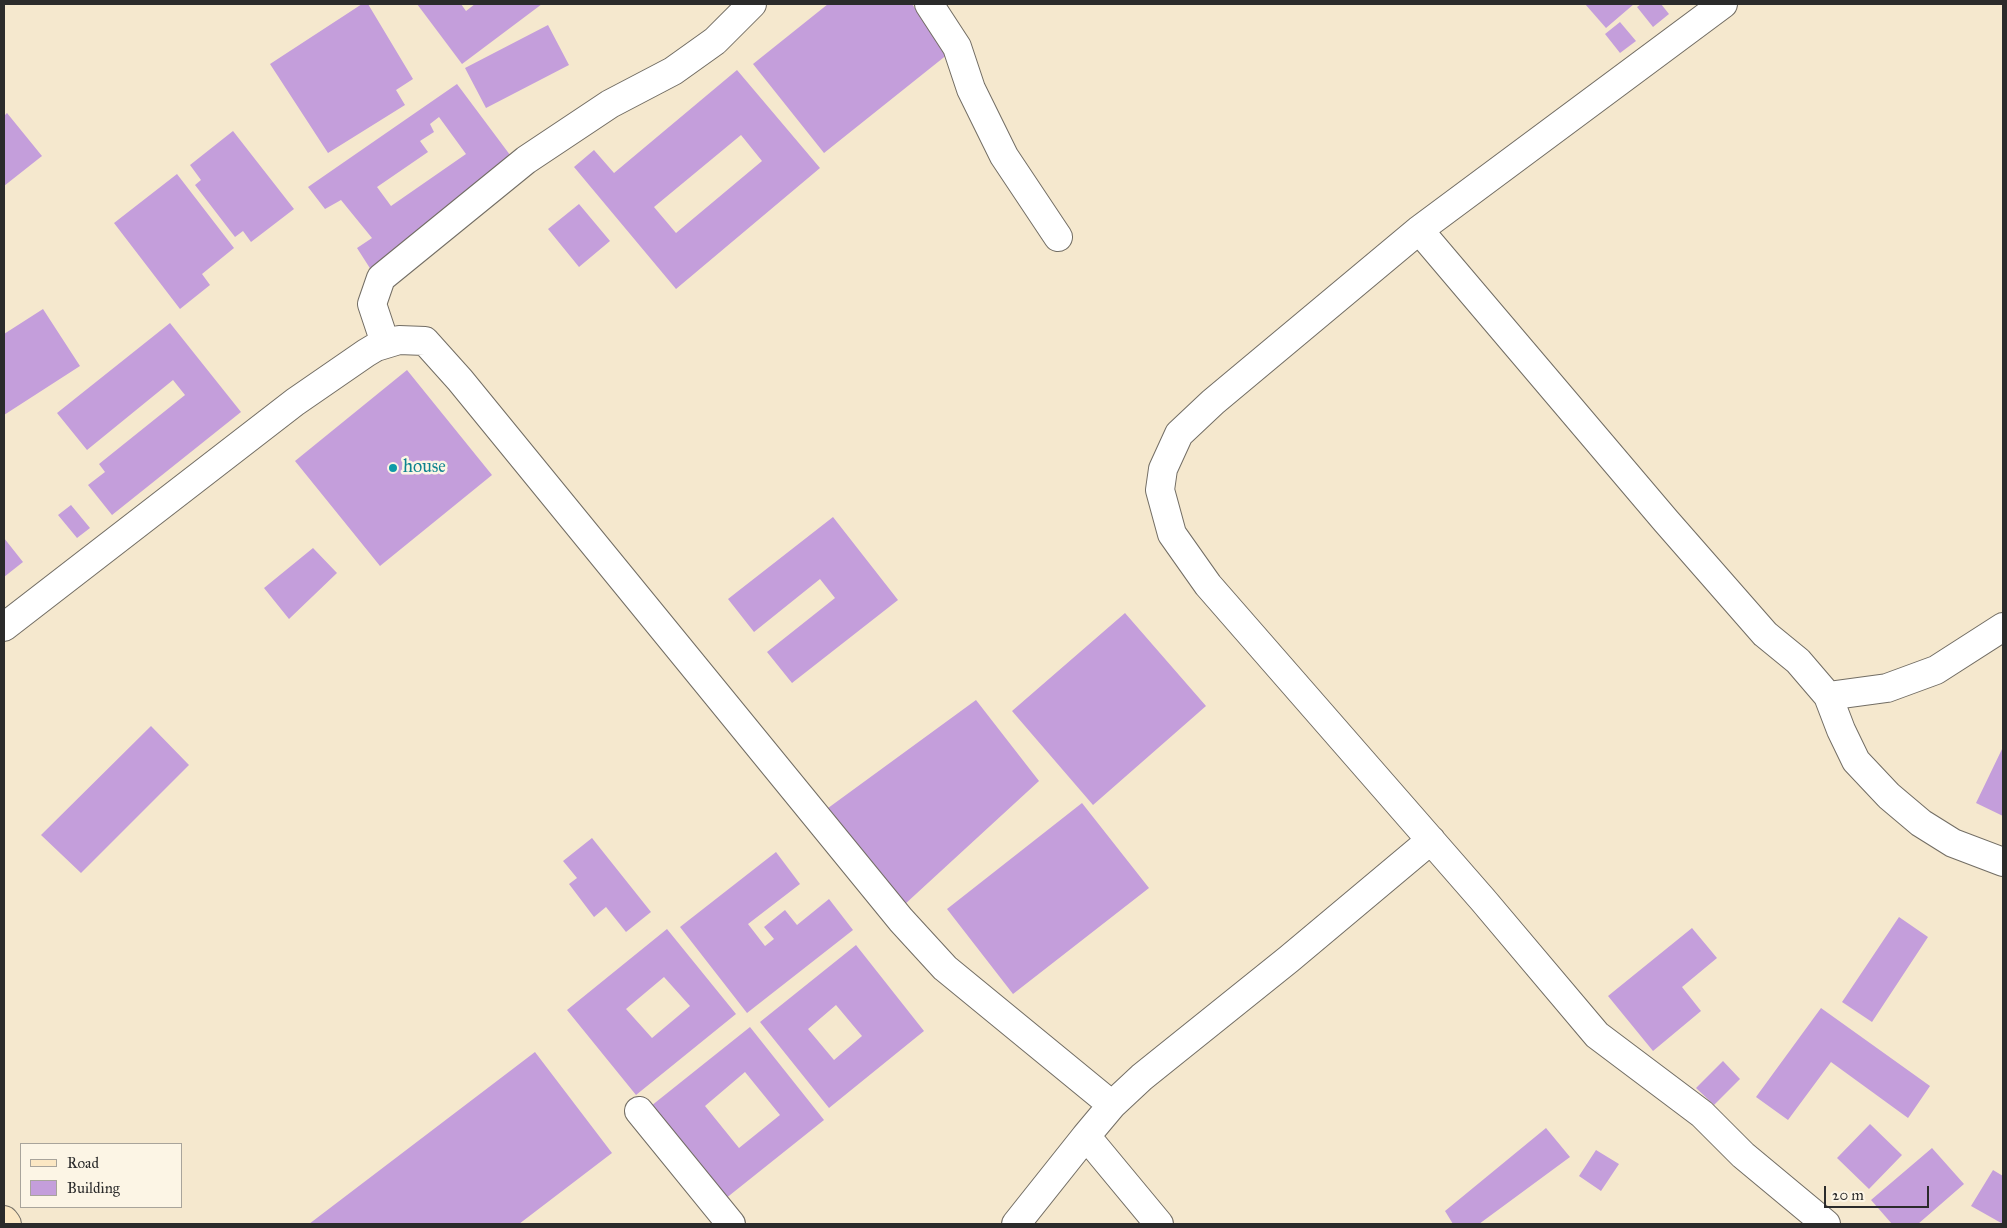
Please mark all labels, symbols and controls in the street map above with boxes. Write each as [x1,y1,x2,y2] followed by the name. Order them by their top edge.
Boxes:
[403,457,446,479] place label: house
[387,462,399,474] marker: house
[20,1143,182,1208] legend
[67,1154,99,1172] text: Road
[1827,1176,1932,1208] scale bar
[67,1179,120,1197] text: Building
[1832,1186,1864,1204] text: 20 m

